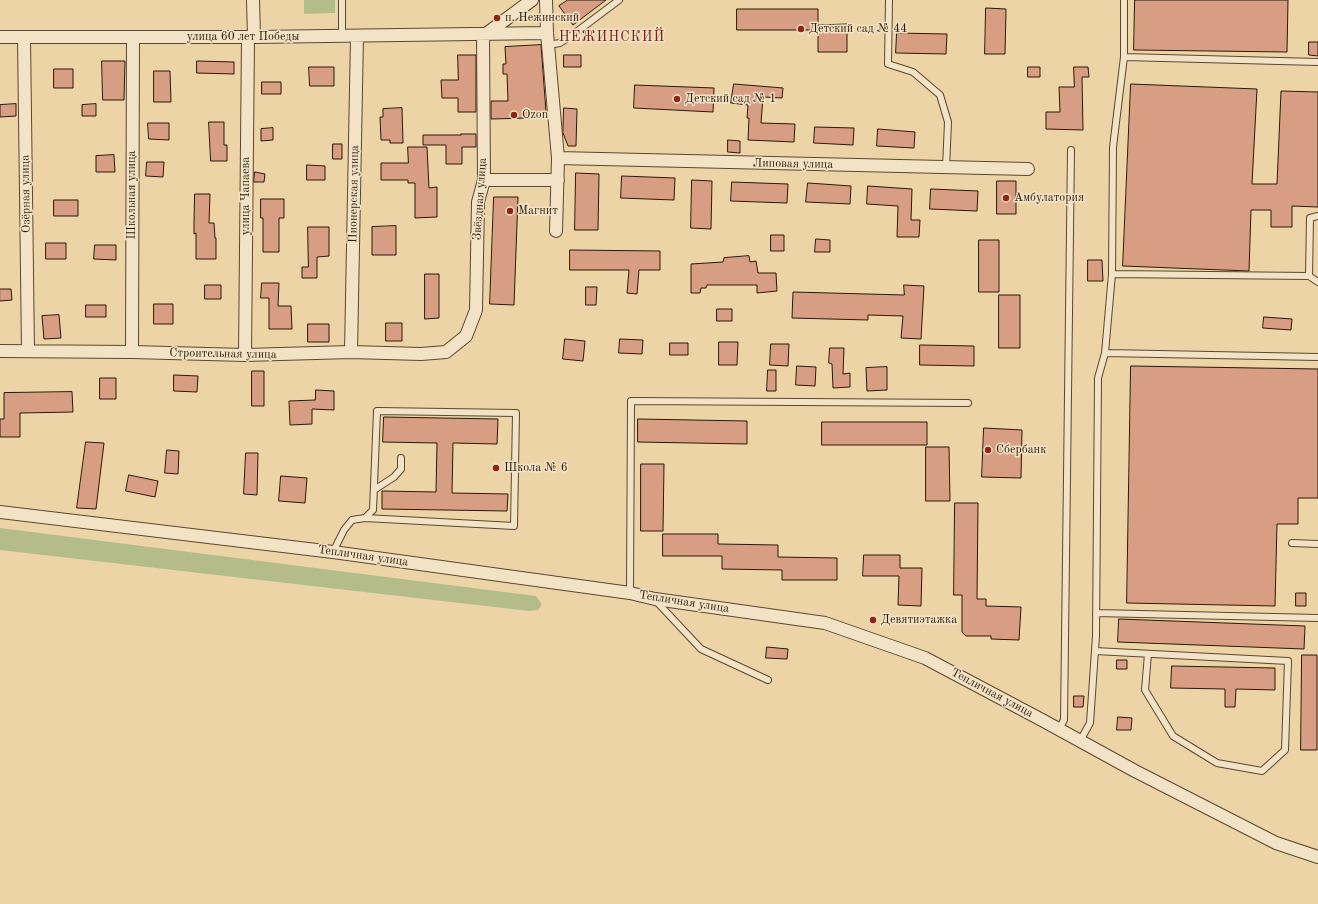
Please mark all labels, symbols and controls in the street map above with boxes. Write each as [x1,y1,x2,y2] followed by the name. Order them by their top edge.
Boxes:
[505,11,579,25] place label: п. Нежинский
[492,13,502,23] marker: п. Нежинский
[809,22,907,36] place label: Детский сад № 44
[796,24,806,34] marker: Детский сад № 44
[559,29,665,45] district label: НЕЖИНСКИЙ
[187,30,299,44] street label: улица 60 лет Победы
[685,92,776,106] place label: Детский сад № 1
[672,94,682,104] marker: Детский сад № 1
[522,108,548,122] place label: Ozon
[509,110,519,120] marker: Ozon
[346,145,362,243] street label: Пионерская улица
[125,150,139,240] street label: Школьная улица
[18,155,34,233] street label: Озёрная улица
[753,156,833,172] street label: Липовая улица
[239,157,253,235] street label: улица Чапаева
[470,157,490,241] street label: Звёздная улица
[1014,191,1084,205] place label: Амбулатория
[1001,193,1011,203] marker: Амбулатория
[518,204,558,218] place label: Магнит
[505,206,515,216] marker: Магнит
[169,346,277,362] street label: Строительная улица
[996,443,1046,457] place label: Сбербанк
[983,445,993,455] marker: Сбербанк
[504,461,568,475] place label: Школа № 6
[491,463,501,473] marker: Школа № 6
[317,543,409,569] street label: Тепличная улица
[638,588,730,616] street label: Тепличная улица
[881,613,957,627] place label: Девятиэтажка
[868,615,878,625] marker: Девятиэтажка
[948,665,1036,721] street label: Тепличная улица

